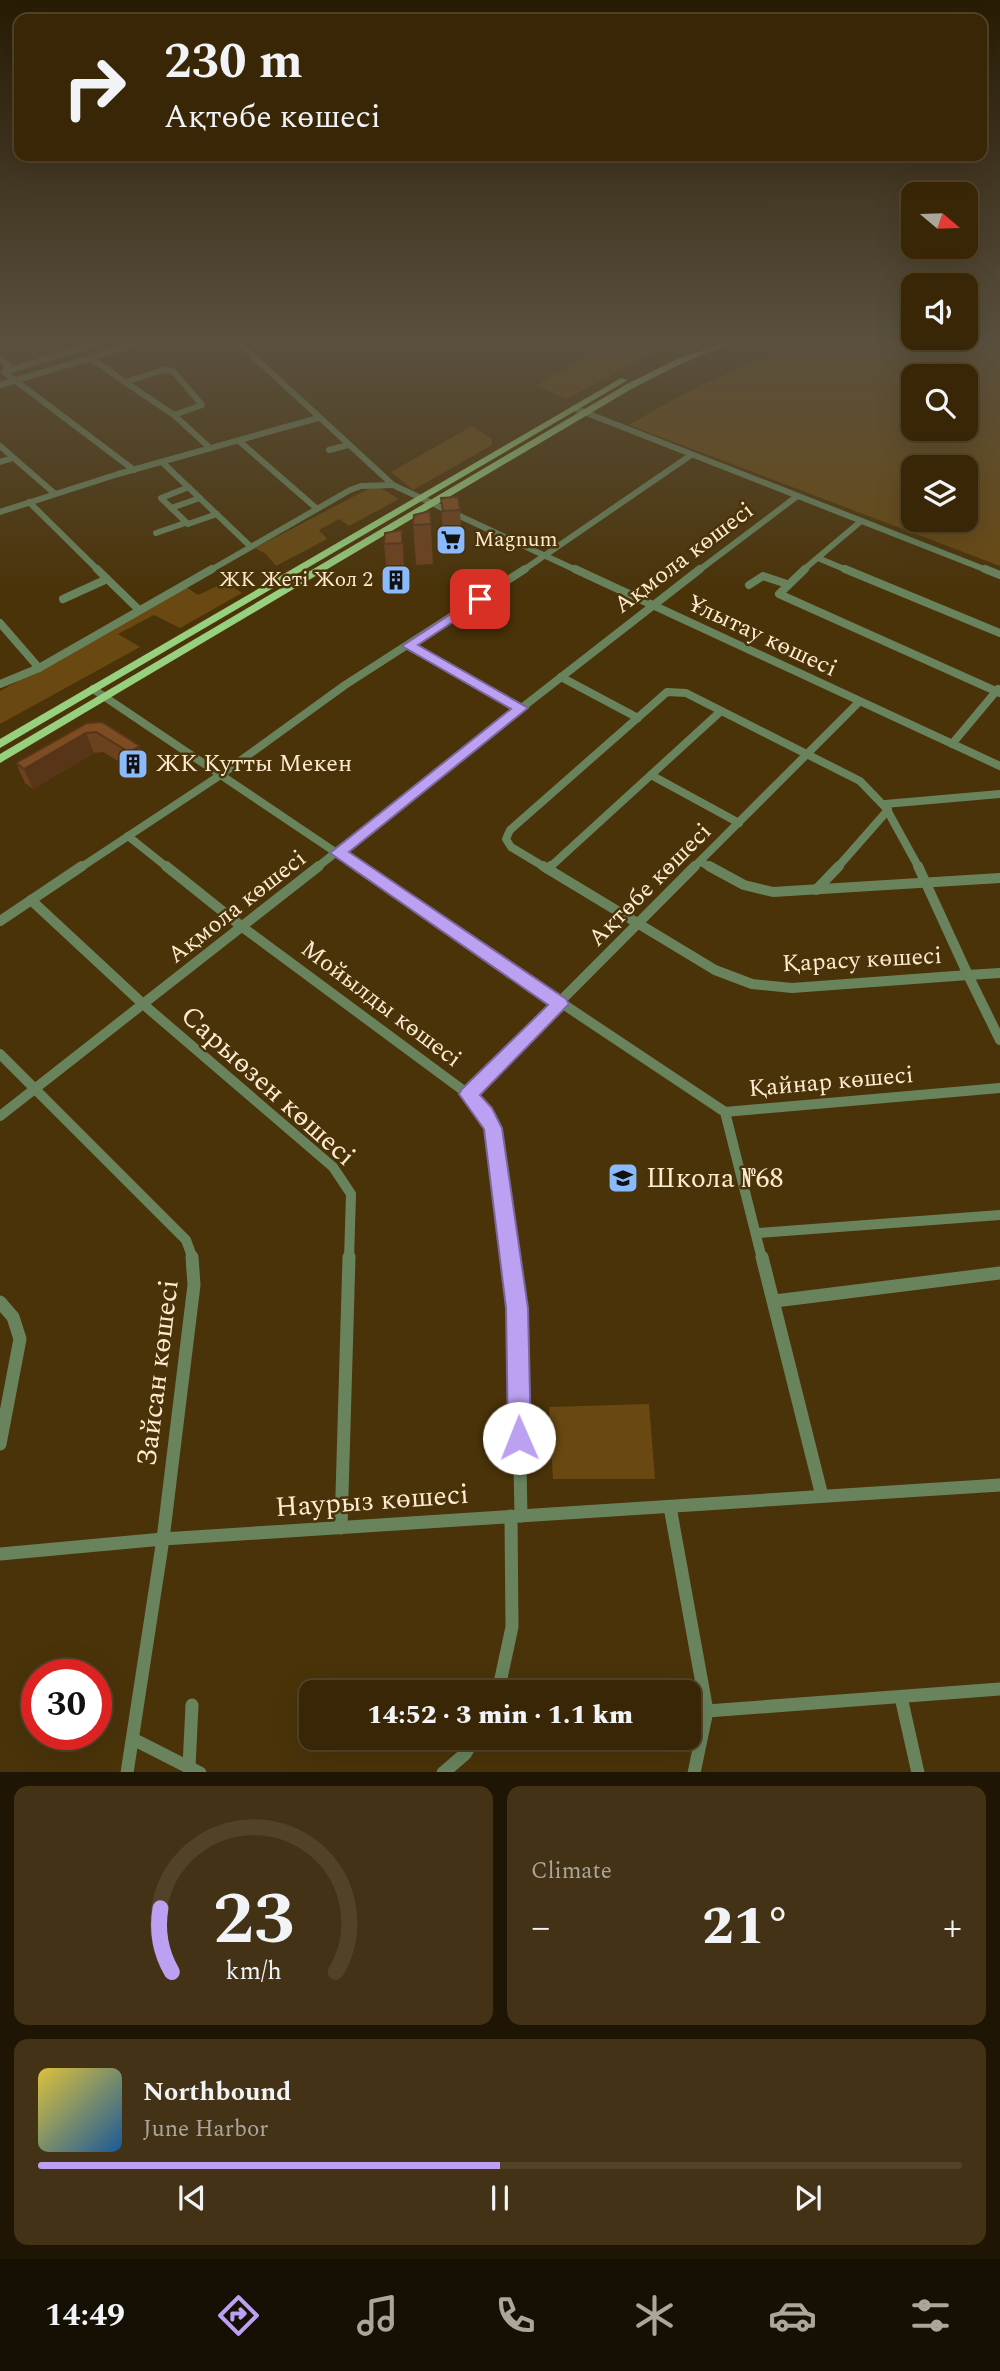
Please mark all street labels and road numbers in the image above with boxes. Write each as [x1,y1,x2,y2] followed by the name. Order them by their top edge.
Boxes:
[606,493,762,623] street label: Ақмола көшесі
[681,585,843,687] street label: Ұлытау көшесі
[580,815,720,955] street label: Ақтөбе көшесі
[160,841,314,973] street label: Ақмола көшесі
[293,931,469,1077] street label: Мойылды көшесі
[781,938,943,982] street label: Қарасу көшесі
[171,995,365,1177] street label: Сарыөзен көшесі
[747,1057,915,1107] street label: Қайнар көшесі
[125,1277,191,1469] street label: Зайсан көшесі
[274,1473,470,1529] street label: Наурыз көшесі

